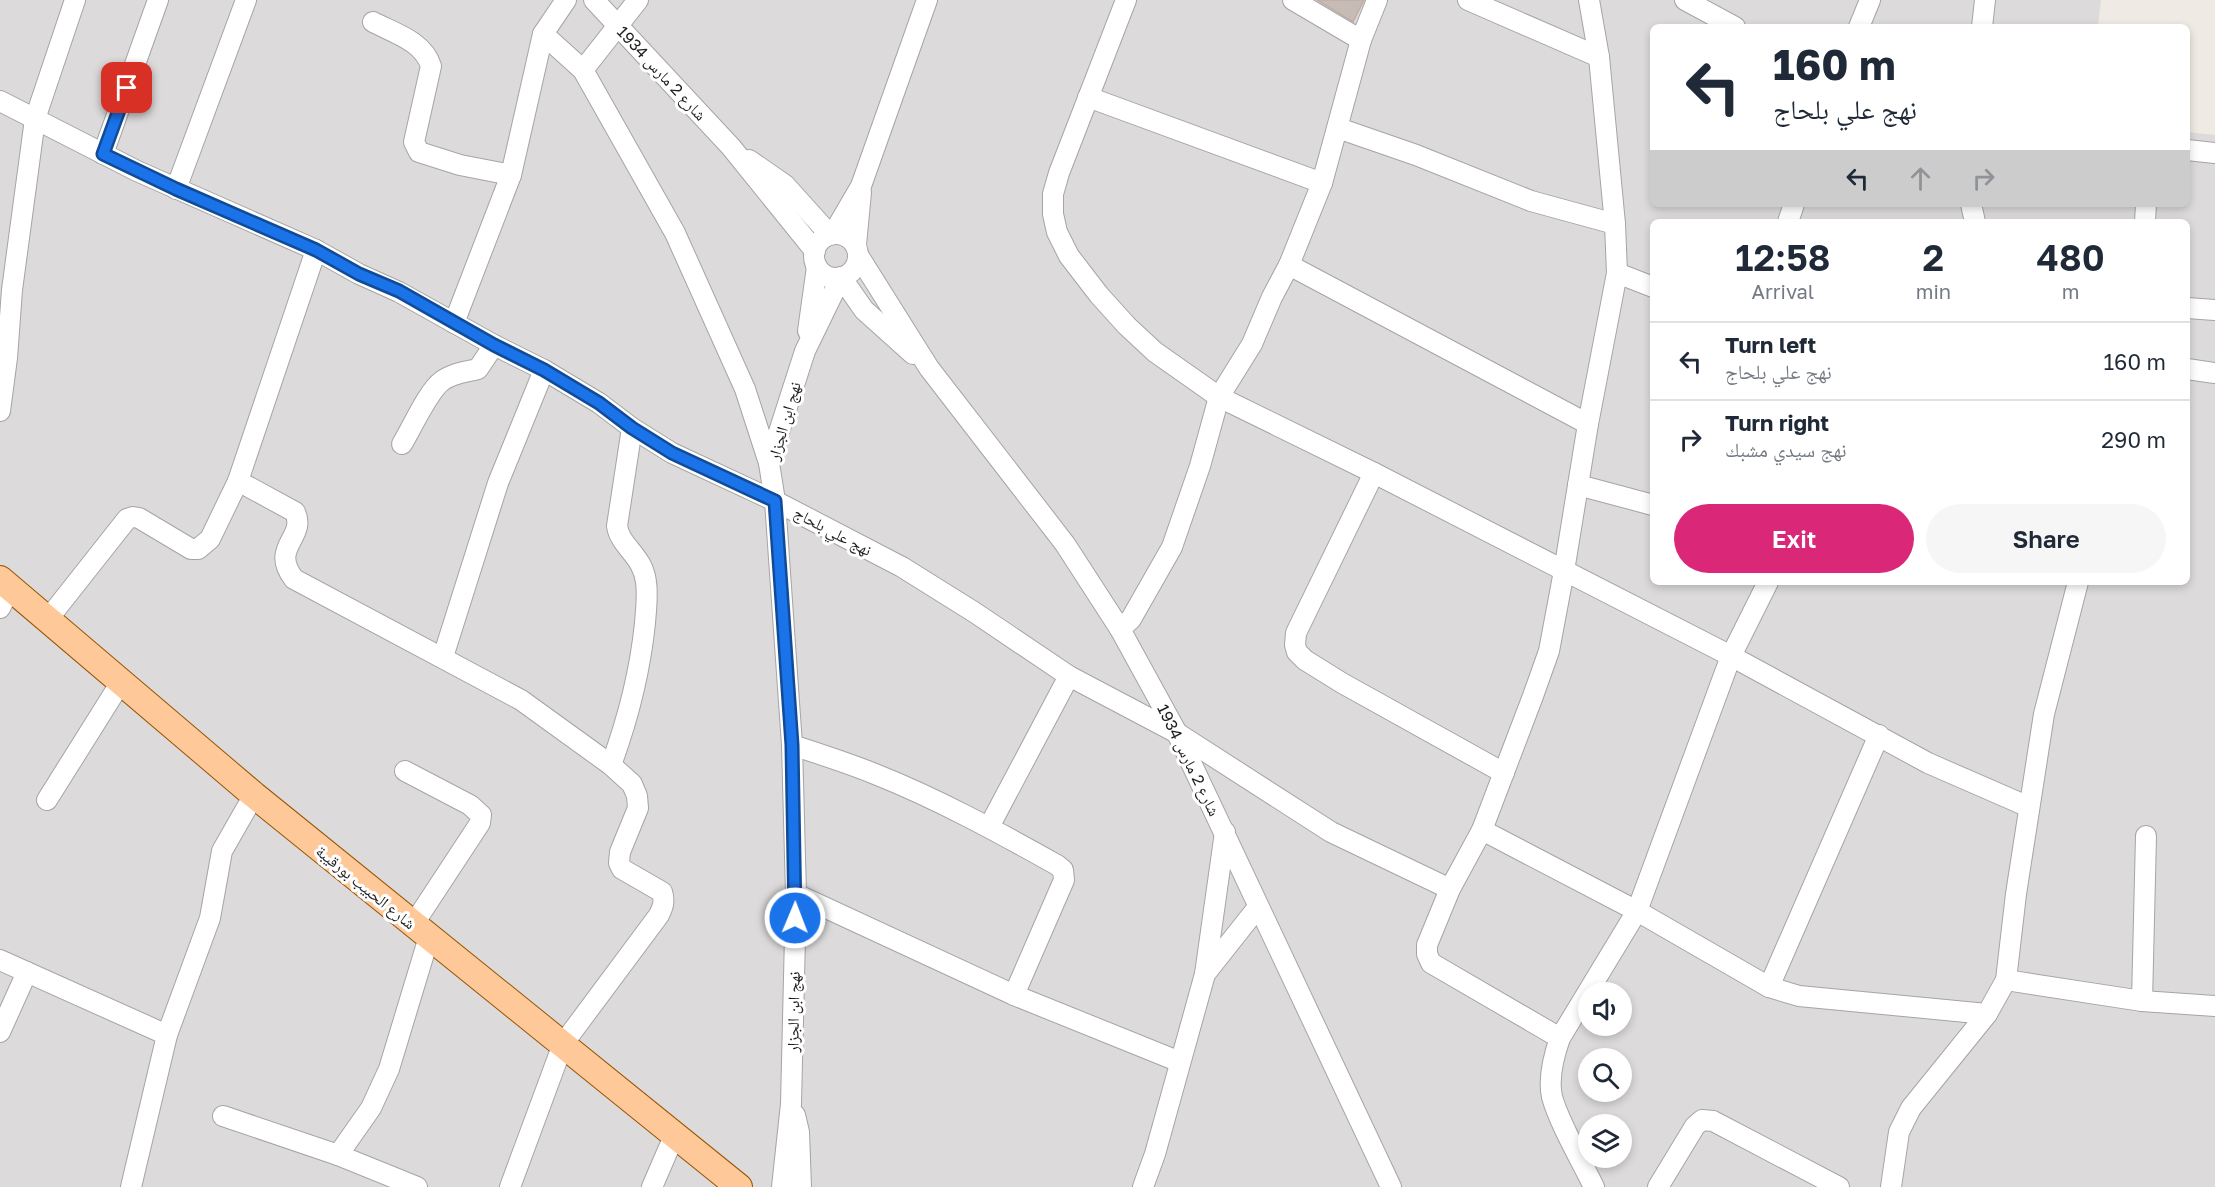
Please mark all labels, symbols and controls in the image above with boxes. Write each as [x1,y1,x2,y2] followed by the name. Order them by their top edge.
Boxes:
[612,22,711,125] street label: شارع 2 مارس 1934
[1773,39,1896,89] text: 160 m
[1674,48,1752,126] icon: left
[101,62,152,113] pin
[110,71,143,104] icon: arrive
[1773,93,1917,125] text: نهج علي بلحاج
[1841,162,1874,195] icon: left
[1904,162,1937,195] icon: ahead
[1967,162,2000,195] icon: right
[1735,236,1830,279] text: 12:58
[1923,236,1944,279] text: 2
[2036,236,2105,279] text: 480
[1752,279,1814,303] text: Arrival
[1916,279,1951,303] text: min
[2062,279,2079,303] text: m
[1725,331,1816,358] text: Turn left
[1674,345,1707,378] icon: left
[2103,348,2166,375] text: 160 m
[1725,359,1832,383] text: نهج علي بلحاج
[763,379,806,464] street label: نهج ابن الجزار
[1725,409,1829,436] text: Turn right
[1674,423,1707,456] icon: right
[2101,426,2166,453] text: 290 m
[1725,437,1847,461] text: نهج سيدي مشبك
[789,502,875,563] street label: نهج علي بلحاج
[1674,504,1914,573] button: Exit
[1926,504,2166,573] button: Share
[1152,701,1225,820] street label: شارع 2 مارس 1934
[312,841,420,934] street label: شارع الحبيب بورقيبة
[763,886,827,950] position arrow
[782,971,805,1054] street label: نهج ابن الجزار
[1578,982,1632,1168] map controls
[1578,982,1632,1036] button: sound
[1578,1048,1632,1102] button: search
[1578,1114,1632,1168] button: layers

